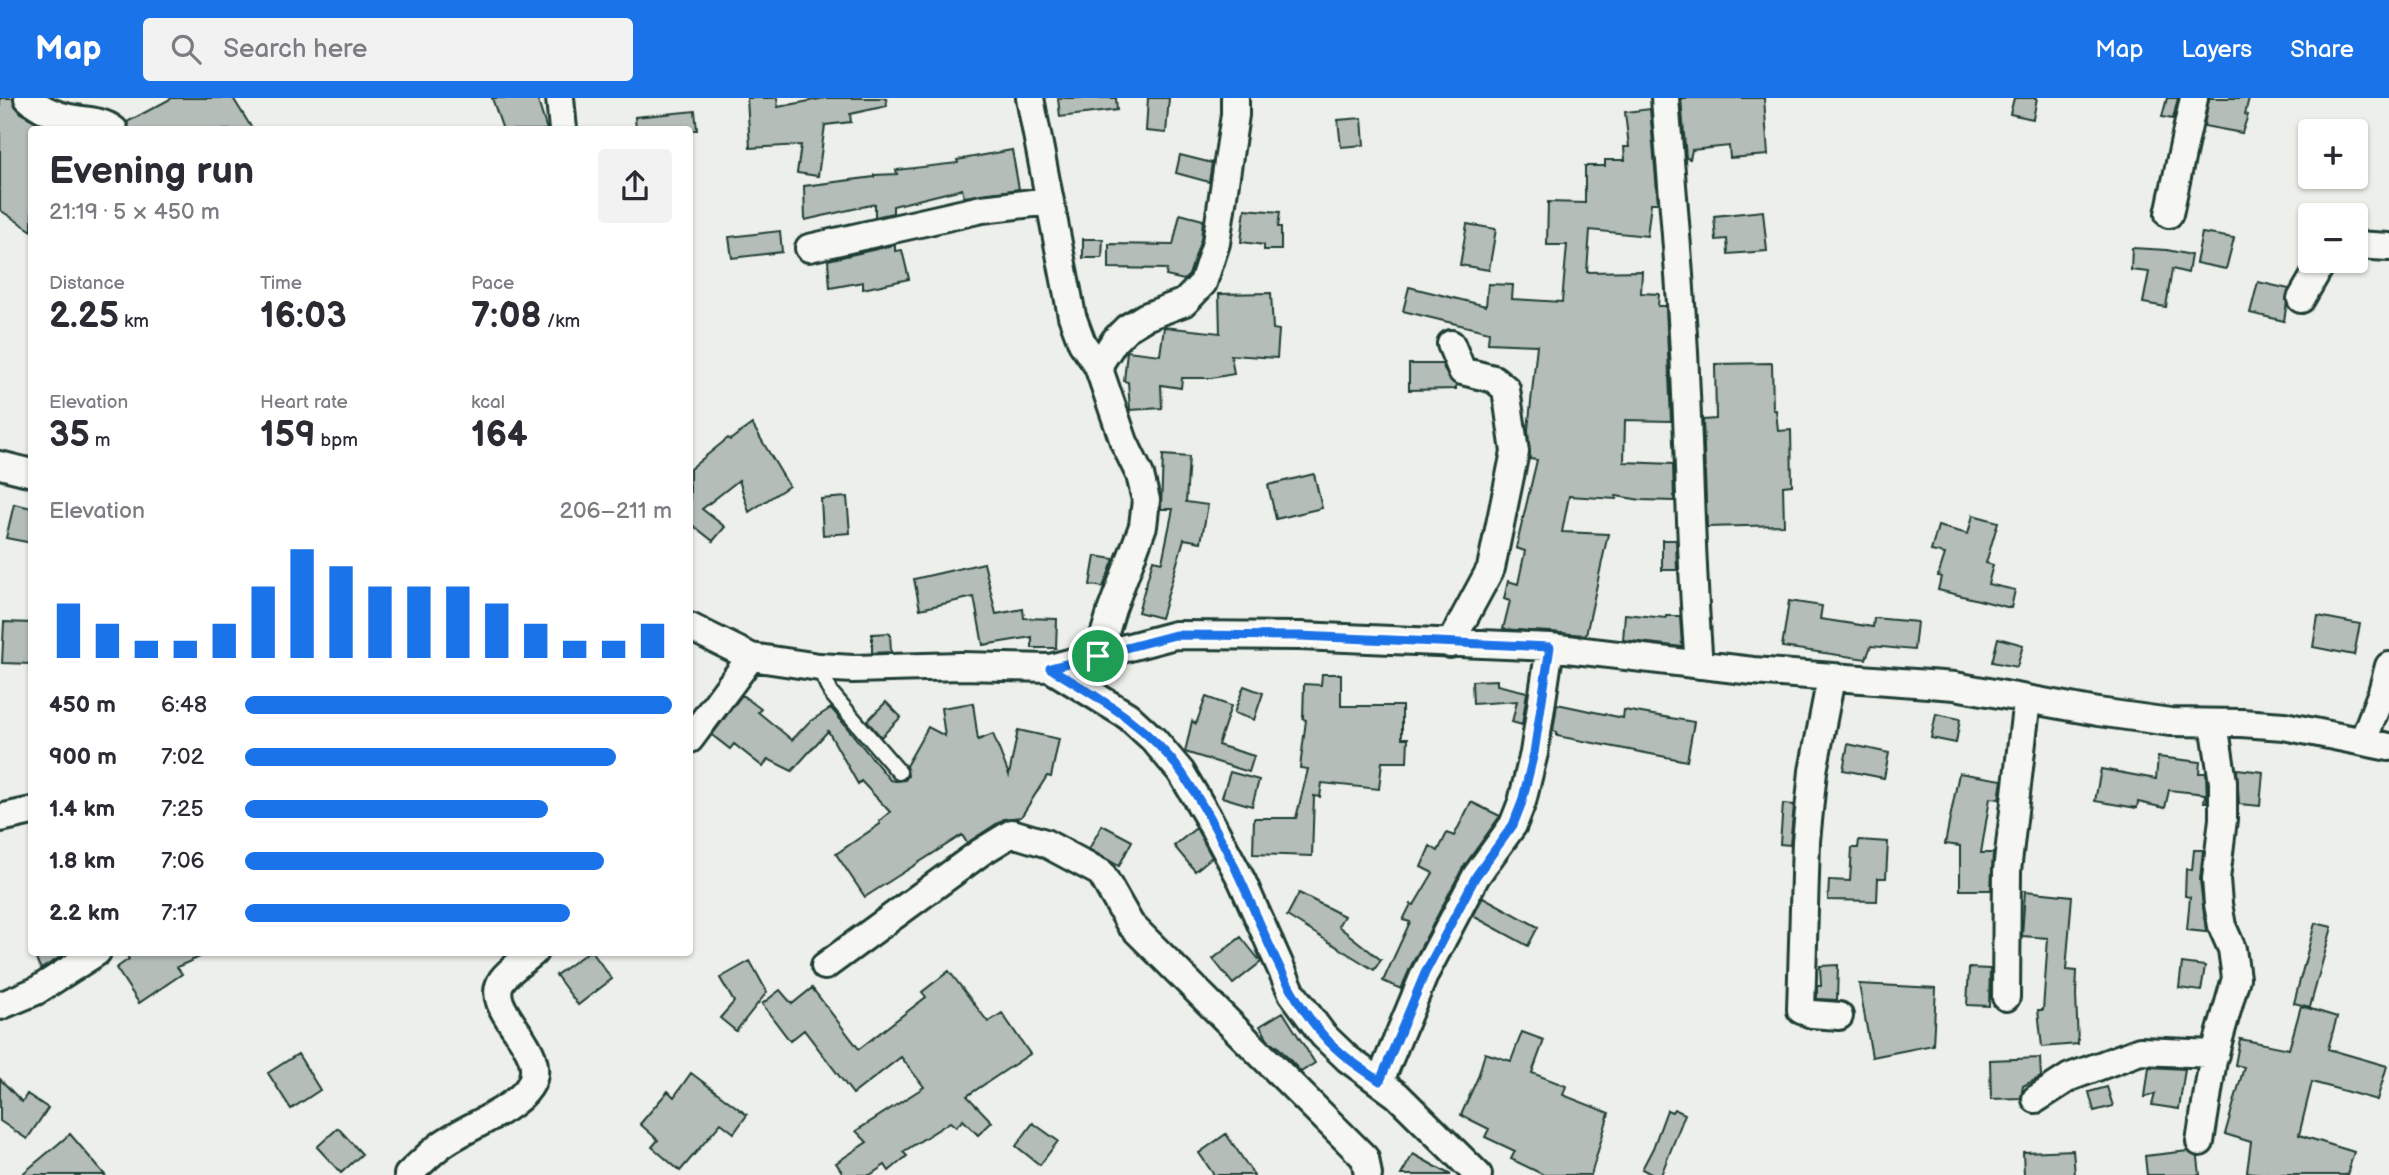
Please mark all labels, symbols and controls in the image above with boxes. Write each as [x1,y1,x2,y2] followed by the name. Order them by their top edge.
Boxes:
[143,18,633,81] search box
[35,29,101,69] text: Map
[167,30,205,68] icon: search
[223,34,367,65] text: Search here
[2095,35,2143,64] text: Map
[2181,35,2252,64] text: Layers
[2290,35,2354,64] text: Share
[2298,119,2368,273] map controls
[2298,119,2368,189] button: +
[49,149,254,194] text: Evening run
[598,149,672,223] button: share
[49,198,220,226] text: 21:19 · 5 × 450 m
[2298,203,2368,273] button: −
[49,272,125,295] text: Distance
[260,272,302,295] text: Time
[471,272,514,295] text: Pace
[49,295,119,338] text: 2.25
[260,295,347,338] text: 16:03
[471,295,542,338] text: 7:08
[119,310,149,333] text: km
[542,310,580,333] text: /km
[49,391,128,414] text: Elevation
[260,391,348,414] text: Heart rate
[471,391,505,414] text: kcal
[49,414,90,457] text: 35
[260,414,315,457] text: 159
[471,414,528,457] text: 164
[90,429,110,452] text: m
[315,429,358,452] text: bpm
[49,497,145,525] text: Elevation
[559,497,672,525] text: 206–211 m
[1068,626,1128,686] pin
[1079,637,1117,675] icon: arrive
[49,691,116,719] text: 450 m
[161,691,207,719] text: 6:48
[49,743,117,771] text: 900 m
[161,743,204,771] text: 7:02
[49,795,115,823] text: 1.4 km
[161,795,204,823] text: 7:25
[49,847,115,875] text: 1.8 km
[161,847,205,875] text: 7:06
[49,899,120,927] text: 2.2 km
[161,899,197,927] text: 7:17

